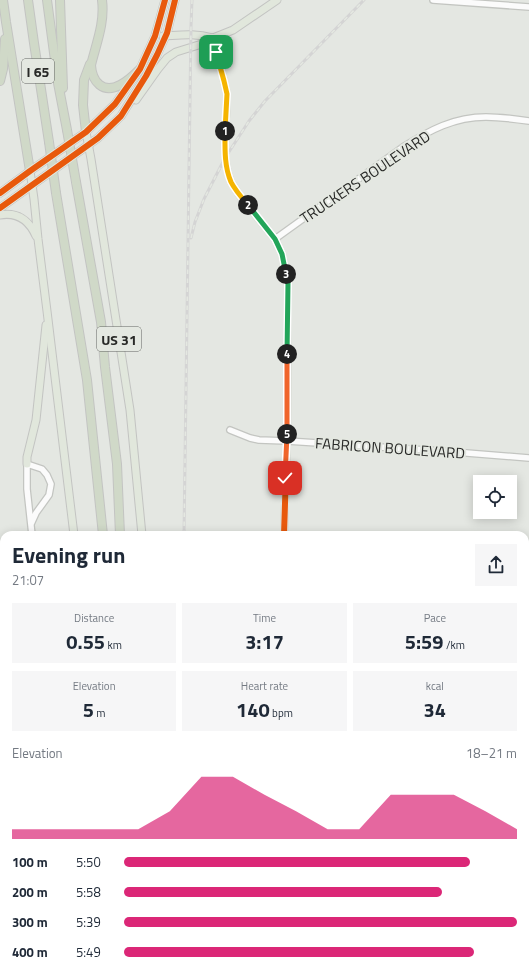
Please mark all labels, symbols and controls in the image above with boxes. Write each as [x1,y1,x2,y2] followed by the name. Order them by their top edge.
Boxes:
[199,35,233,69] pin
[205,41,227,63] icon: arrive
[22,59,54,83] road number: I 65
[215,121,235,141] pin: 1
[222,123,228,139] text: 1
[295,125,435,229] street label: TRUCKERS BOULEVARD
[238,195,258,215] pin: 2
[245,197,251,213] text: 2
[276,264,296,284] pin: 3
[283,266,289,282] text: 3
[97,327,141,351] road number: US 31
[277,344,297,364] pin: 4
[284,346,290,362] text: 4
[277,424,297,444] pin: 5
[284,426,290,442] text: 5
[314,431,466,465] street label: FABRICON BOULEVARD
[268,461,302,495] pin
[274,467,296,489] icon: check
[473,475,517,519] map controls
[473,475,517,519] button: locate
[12,538,125,572] text: Evening run
[475,544,517,586] button: share
[12,570,44,590] text: 21:07
[74,610,114,626] text: Distance
[253,610,276,626] text: Time
[424,610,446,626] text: Pace
[66,626,105,657] text: 0.55
[245,626,284,657] text: 3:17
[405,626,443,657] text: 5:59
[105,637,122,653] text: km
[443,637,465,653] text: /km
[73,678,116,694] text: Elevation
[241,678,288,694] text: Heart rate
[426,678,444,694] text: kcal
[83,694,94,725] text: 5
[236,694,270,725] text: 140
[424,694,446,725] text: 34
[94,705,106,721] text: m
[270,705,293,721] text: bpm
[12,743,63,763] text: Elevation
[466,743,517,763] text: 18–21 m
[12,852,48,872] text: 100 m
[76,852,101,872] text: 5:50
[12,882,48,902] text: 200 m
[76,882,101,902] text: 5:58
[12,912,48,932] text: 300 m
[76,912,101,932] text: 5:39
[12,942,48,962] text: 400 m
[76,942,101,962] text: 5:49

